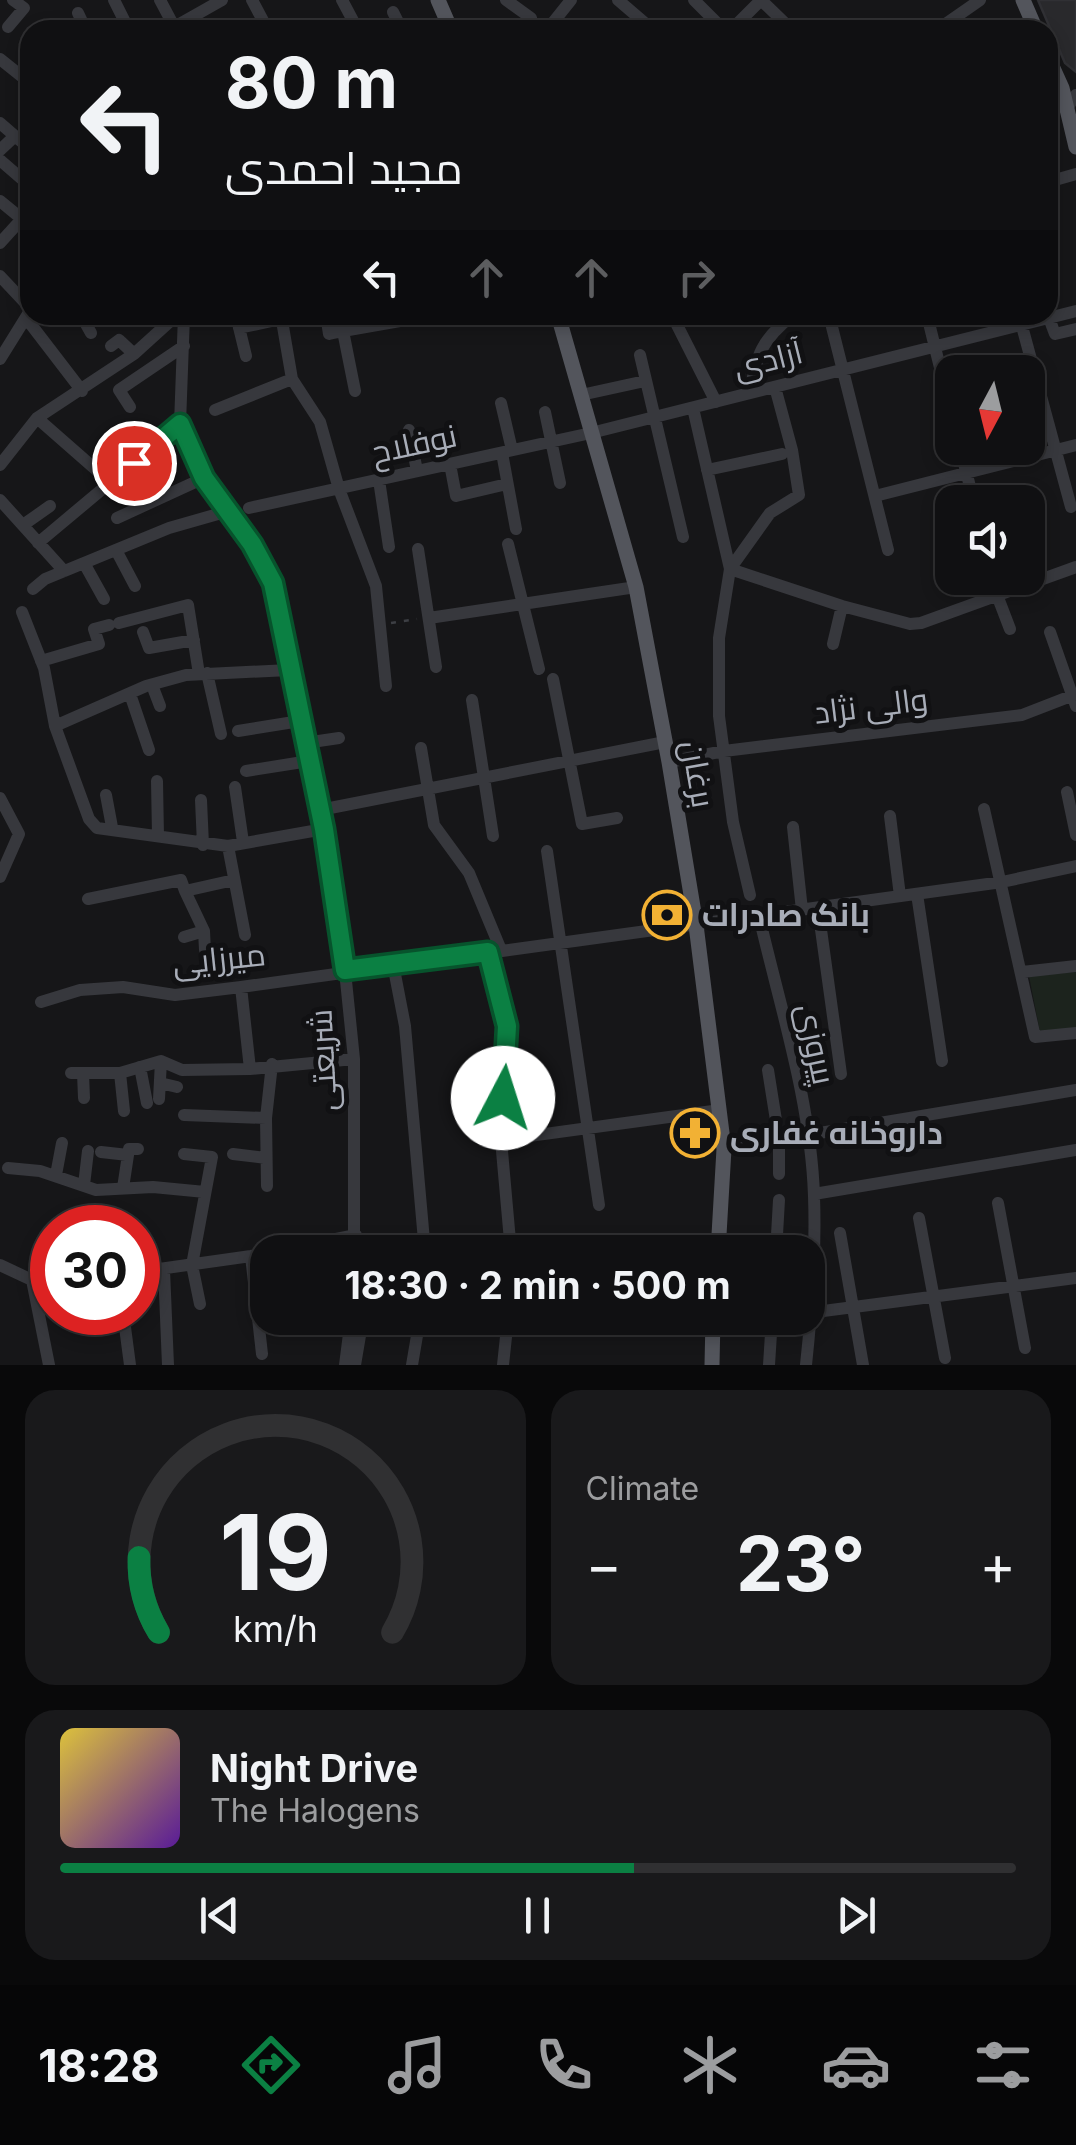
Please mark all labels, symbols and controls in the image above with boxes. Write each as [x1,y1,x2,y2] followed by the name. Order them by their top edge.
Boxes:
[225,40,398,125] text: 80 m
[60,60,190,190] icon: left
[225,140,463,195] text: مجید احمدی
[354,250,409,305] icon: left
[459,250,514,305] icon: ahead
[564,250,619,305] icon: ahead
[669,250,724,305] icon: right
[729,332,807,387] street label: آزادی
[935,355,1045,465] north arrow
[935,355,1045,595] map controls
[368,415,461,475] street label: نوفلاح
[92,421,177,506] pin
[107,436,162,491] icon: arrive
[935,485,1045,595] button: sound
[812,679,930,732] street label: والی نژاد
[673,737,724,811] street label: برغان
[641,889,693,941] bank icon: بانک صادرات
[702,895,870,934] place label: بانک صادرات
[170,934,267,983] street label: میرزایی
[787,1000,844,1089] street label: پیروزی
[300,1008,345,1112] street label: شریعتی
[451,1046,555,1150] position arrow
[669,1107,721,1159] pharmacy icon: داروخانه غفاری
[730,1113,943,1152] place label: داروخانه غفاری
[30,1205,160,1335] speed limit sign: 30
[344,1262,731,1308] text: 18:30 · 2 min · 500 m
[586,1469,699,1508] text: Climate
[219,1489,331,1615] text: 19
[736,1518,866,1609] text: 23°
[586,1532,622,1598] text: −
[980,1532,1016,1598] text: +
[233,1607,318,1651] text: km/h
[210,1745,418,1791] text: Night Drive
[210,1791,420,1830] text: The Halogens
[192,1888,247,1943] icon: previous
[510,1888,565,1943] icon: pause
[829,1888,884,1943] icon: next
[236,2030,306,2100] icon: directions
[382,2030,452,2100] icon: music
[529,2030,599,2100] icon: phone
[675,2030,745,2100] icon: climate
[821,2030,891,2100] icon: car
[968,2030,1038,2100] icon: filters
[38,2038,160,2093] text: 18:28

